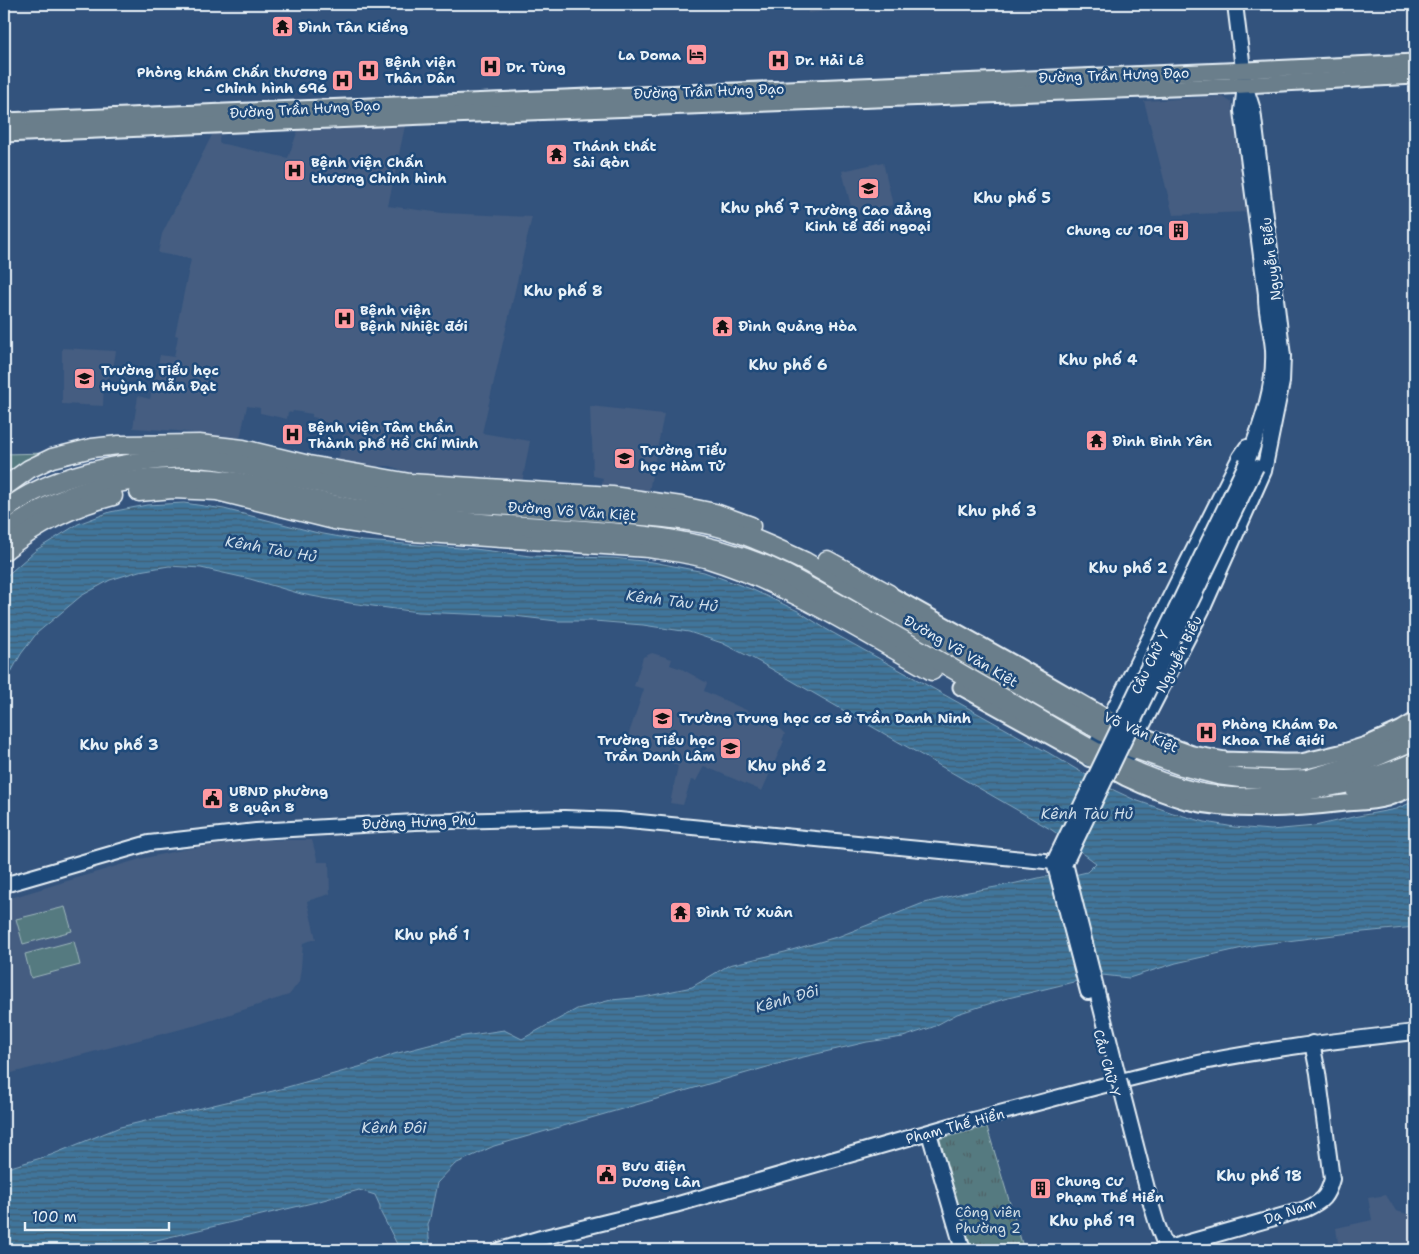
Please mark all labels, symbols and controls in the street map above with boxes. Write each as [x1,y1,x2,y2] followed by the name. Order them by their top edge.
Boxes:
[270,15,294,39] temple icon: Đình Tân Kiểng
[298,18,408,36] place label: Đình Tân Kiểng
[685,43,709,67] hotel icon: La Doma
[618,46,681,64] place label: La Doma
[767,48,791,72] hospital icon: Dr. Hải Lê
[795,51,864,69] place label: Dr. Hải Lê
[385,53,456,87] place label: Bệnh viện Thân Dân
[478,55,502,79] hospital icon: Dr. Tùng
[357,58,381,82] hospital icon: Bệnh viện Thân Dân
[506,58,566,76] place label: Dr. Tùng
[137,63,327,97] place label: Phòng khám Chấn thương - Chỉnh hình 696
[1038,63,1190,87] street label: Đường Trần Hưng Đạo
[331,68,355,92] hospital icon: Phòng khám Chấn thương - Chỉnh hình 696
[633,79,785,103] street label: Đường Trần Hưng Đạo
[229,96,381,122] street label: Đường Trần Hưng Đạo
[573,137,656,171] place label: Thánh thất Sài Gòn
[545,142,569,166] temple icon: Thánh thất Sài Gòn
[311,153,447,187] place label: Bệnh viện Chấn thương Chỉnh hình
[283,158,307,182] hospital icon: Bệnh viện Chấn thương Chỉnh hình
[856,176,880,200] school or university icon: Trường Cao đẳng Kinh tế đối ngoại
[973,188,1051,208] district label: Khu phố 5
[721,198,800,218] district label: Khu phố 7
[805,201,931,235] place label: Trường Cao đẳng Kinh tế đối ngoại
[1257,216,1285,302] street label: Nguyễn Biểu
[1167,218,1191,242] building icon: Chung cư 109
[1066,221,1163,239] place label: Chung cư 109
[524,281,602,301] district label: Khu phố 8
[360,301,468,335] place label: Bệnh viện Bệnh Nhiệt đới
[332,306,356,330] hospital icon: Bệnh viện Bệnh Nhiệt đới
[710,314,734,338] temple icon: Đình Quảng Hòa
[738,317,857,335] place label: Đình Quảng Hòa
[1059,350,1138,370] district label: Khu phố 4
[749,355,827,375] district label: Khu phố 6
[101,361,219,395] place label: Trường Tiểu học Huỳnh Mẫn Đạt
[73,366,97,390] school or university icon: Trường Tiểu học Huỳnh Mẫn Đạt
[308,418,479,452] place label: Bệnh viện Tâm thần Thành phố Hồ Chí Minh
[280,423,304,447] hospital icon: Bệnh viện Tâm thần Thành phố Hồ Chí Minh
[1084,429,1108,453] temple icon: Đình Bình Yên
[1112,432,1212,450] place label: Đình Bình Yên
[640,441,727,475] place label: Trường Tiểu học Hàm Tử
[612,446,636,470] school or university icon: Trường Tiểu học Hàm Tử
[507,498,637,524] street label: Đường Võ Văn Kiệt
[958,501,1036,521] district label: Khu phố 3
[224,531,319,567] water label: Kênh Tàu Hủ
[1089,558,1168,578] district label: Khu phố 2
[625,585,719,617] water label: Kênh Tàu Hủ
[901,611,1021,691] street label: Đường Võ Văn Kiệt
[1152,612,1206,696] street label: Nguyễn Biểu
[1127,627,1173,697] street label: Cầu Chữ Y
[651,706,675,730] school or university icon: Trường Trung học cơ sở Trần Danh Ninh
[1101,708,1181,756] street label: Võ Văn Kiệt
[679,709,971,727] place label: Trường Trung học cơ sở Trần Danh Ninh
[1222,715,1338,749] place label: Phòng Khám Đa Khoa Thế Giới
[1194,720,1218,744] hospital icon: Phòng Khám Đa Khoa Thế Giới
[597,731,715,765] place label: Trường Tiểu học Trần Danh Lâm
[80,735,158,755] district label: Khu phố 3
[719,736,743,760] school or university icon: Trường Tiểu học Trần Danh Lâm
[748,756,827,776] district label: Khu phố 2
[229,782,328,816] place label: UBND phường 8 quận 8
[201,787,225,811] public building icon: UBND phường 8 quận 8
[1041,804,1134,824] water label: Kênh Tàu Hủ
[362,811,476,833] street label: Đường Hưng Phú
[668,900,692,924] temple icon: Đình Tứ Xuân
[696,903,793,921] place label: Đình Tứ Xuân
[394,925,470,945] district label: Khu phố 1
[753,980,822,1018] water label: Kênh Đôi
[1089,1027,1125,1099] street label: Cầu Chữ Y
[904,1104,1007,1148] street label: Phạm Thế Hiển
[361,1118,427,1138] water label: Kênh Đôi
[622,1157,701,1191] place label: Bưu điện Dương Lân
[594,1162,618,1186] public building icon: Bưu điện Dương Lân
[1216,1166,1302,1186] district label: Khu phố 18
[1056,1172,1164,1206] place label: Chung Cư Phạm Thế Hiển
[1028,1177,1052,1201] building icon: Chung Cư Phạm Thế Hiển
[1262,1194,1318,1228] street label: Dạ Nam
[25,1199,169,1231] scale bar
[955,1203,1022,1237] park label: Công viên Phường 2
[32,1207,77,1227] text: 100 m
[1049,1211,1135,1231] district label: Khu phố 19

